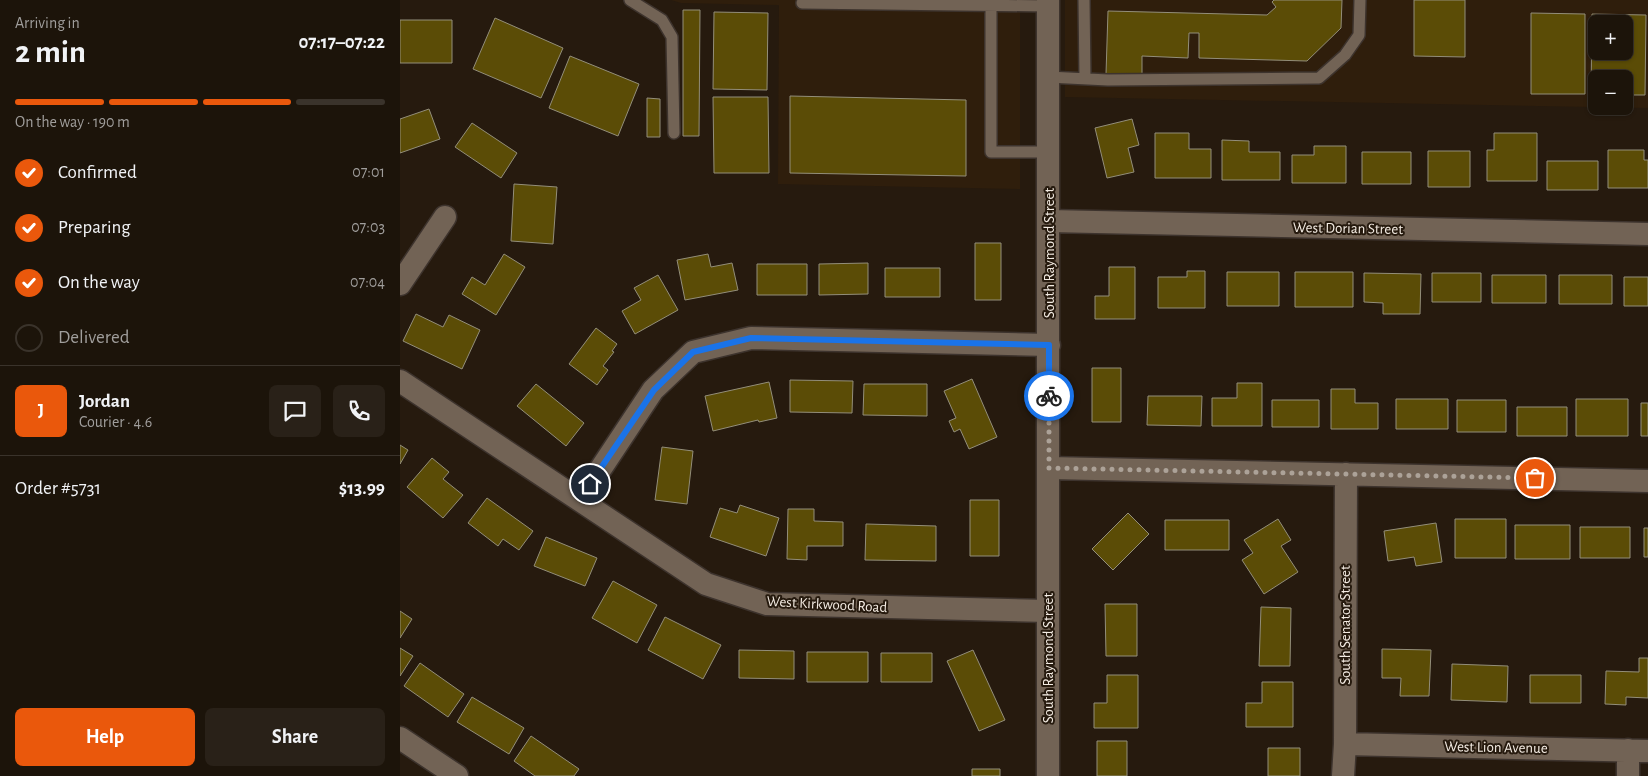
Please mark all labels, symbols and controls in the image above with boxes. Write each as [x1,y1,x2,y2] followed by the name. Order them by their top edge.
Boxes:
[15,15,80,31] text: Arriving in
[1588,15,1633,115] map controls
[1588,15,1633,60] button: +
[298,33,385,52] text: 07:17–07:22
[15,36,86,68] text: 2 min
[1588,70,1633,115] button: −
[15,114,130,130] text: On the way · 190 m
[15,159,43,187] icon: check
[58,163,137,182] text: Confirmed
[352,164,385,180] text: 07:01
[1042,188,1057,318] street label: South Raymond Street
[15,214,43,242] icon: check
[58,218,131,237] text: Preparing
[351,219,385,235] text: 07:03
[1293,220,1403,237] street label: West Dorian Street
[15,269,43,297] icon: check
[58,273,140,292] text: On the way
[350,274,385,290] text: 07:04
[58,328,130,347] text: Delivered
[1024,371,1074,421] courier
[1035,382,1063,410] icon: bike
[269,385,321,437] button: chat
[333,385,385,437] button: phone
[79,392,130,411] text: Jordan
[38,401,44,420] text: J
[79,414,152,430] text: Courier · 4.6
[1514,457,1556,499] pin
[569,463,611,505] pin
[1521,464,1549,492] icon: bag
[576,470,604,498] icon: home
[15,479,101,498] text: Order #5731
[339,479,385,498] text: $13.99
[1338,565,1353,685] street label: South Senator Street
[1041,593,1056,723] street label: South Raymond Street
[766,594,888,615] street label: West Kirkwood Road
[15,708,195,766] button: Help
[205,708,385,766] button: Share
[1444,739,1548,756] street label: West Lion Avenue

